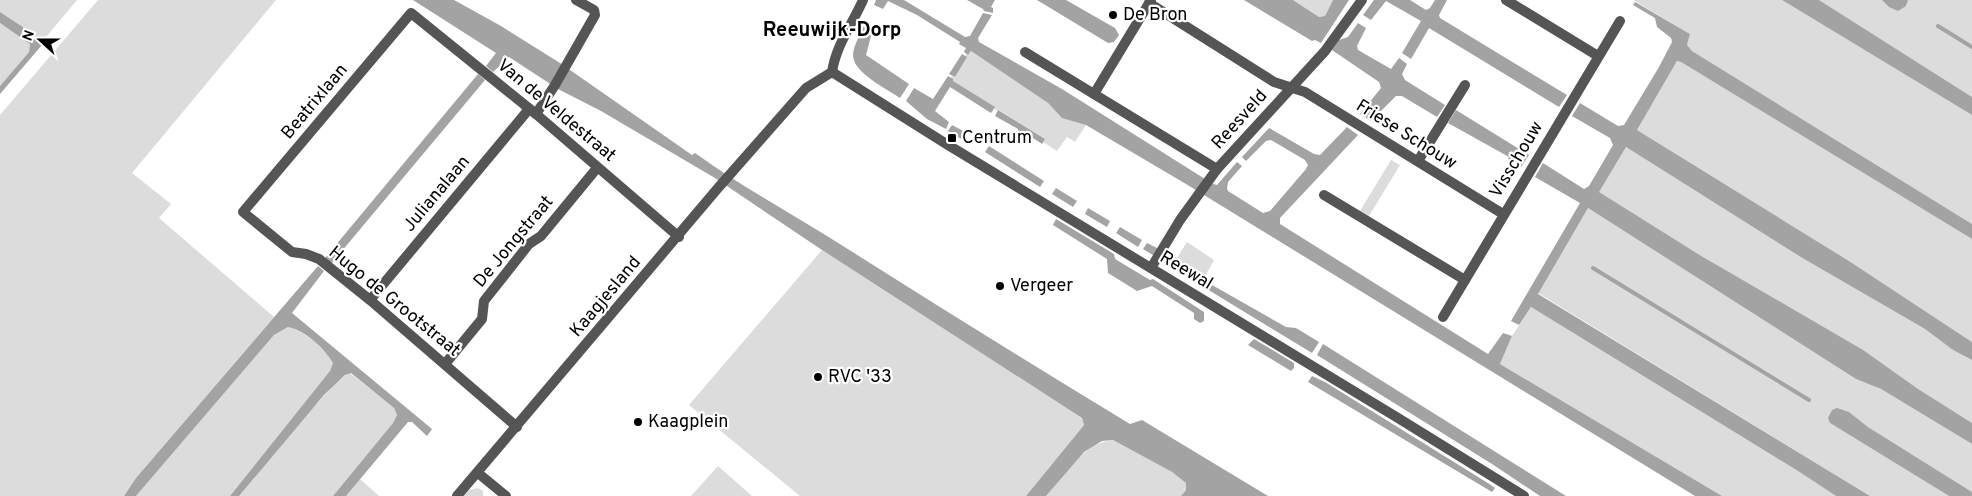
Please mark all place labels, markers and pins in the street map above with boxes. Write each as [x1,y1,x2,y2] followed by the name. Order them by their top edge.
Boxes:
[1123,4,1187,27] place label: De Bron
[1107,9,1119,21] marker: De Bron
[962,127,1032,150] place label: Centrum
[946,132,958,144] marker: Centrum
[1010,275,1073,298] place label: Vergeer
[994,280,1006,292] marker: Vergeer
[828,366,892,389] place label: RVC '33
[812,371,824,383] marker: RVC '33
[648,411,728,434] place label: Kaagplein
[632,416,644,428] marker: Kaagplein

